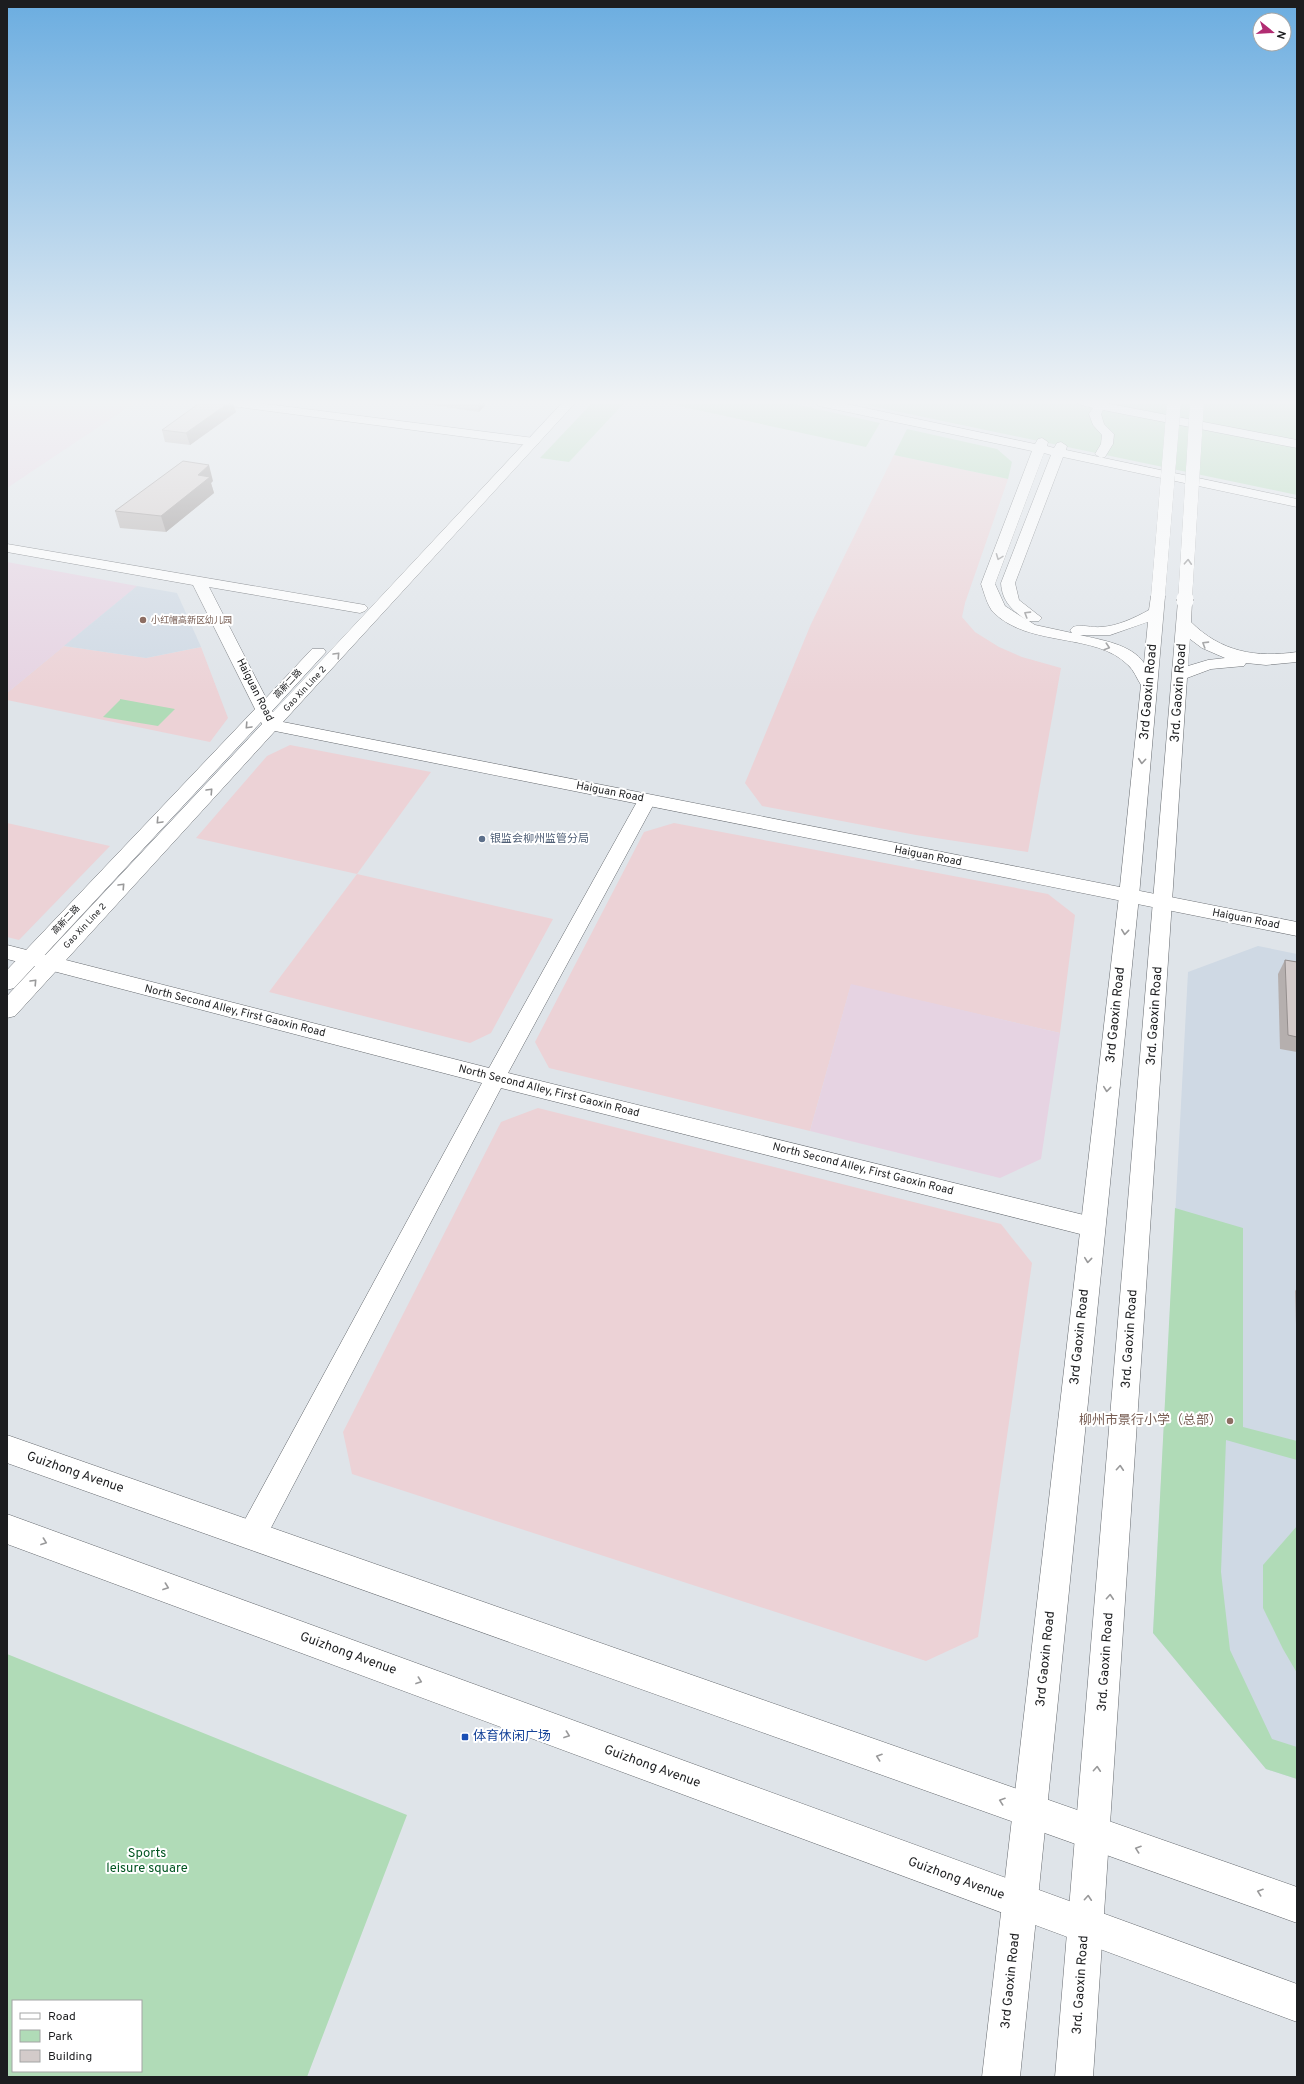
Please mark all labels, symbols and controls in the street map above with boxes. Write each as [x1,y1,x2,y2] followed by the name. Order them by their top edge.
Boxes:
[1252,12,1292,52] north arrow
[1273,29,1288,41] text: N
[995,553,1003,560] one-way arrow
[1183,559,1192,565] one-way arrow
[1024,611,1031,618] one-way arrow
[138,615,148,625] marker: 小红帽高新区幼儿园
[151,615,232,626] place label: 小红帽高新区幼儿园
[1202,641,1209,648] one-way arrow
[1103,642,1110,650] one-way arrow
[1137,643,1161,741] street label: 3rd Gaoxin Road
[1168,643,1190,743] street label: 3rd. Gaoxin Road
[332,652,339,659] one-way arrow
[233,656,277,724] street label: Haiguan Road
[281,664,329,714] street label: Gao Xin Line 2
[272,667,304,701] street label: 高新二路
[246,722,253,729] one-way arrow
[1138,758,1147,764] one-way arrow
[575,779,645,805] street label: Haiguan Road
[205,788,213,796] one-way arrow
[157,816,164,824] one-way arrow
[490,832,589,846] place label: 银监会柳州监管分局
[477,834,487,844] marker: 银监会柳州监管分局
[893,843,963,869] street label: Haiguan Road
[117,883,125,891] one-way arrow
[61,901,109,951] street label: Gao Xin Line 2
[50,903,82,937] street label: 高新二路
[1211,906,1281,932] street label: Haiguan Road
[1121,929,1130,935] one-way arrow
[1103,966,1129,1064] street label: 3rd Gaoxin Road
[1144,966,1166,1066] street label: 3rd. Gaoxin Road
[29,979,36,987] one-way arrow
[143,982,327,1040] street label: North Second Alley, First Gaoxin Road
[457,1062,641,1120] street label: North Second Alley, First Gaoxin Road
[1103,1086,1112,1092] one-way arrow
[771,1140,955,1198] street label: North Second Alley, First Gaoxin Road
[1084,1257,1093,1263] one-way arrow
[1067,1288,1093,1386] street label: 3rd Gaoxin Road
[1119,1289,1141,1389] street label: 3rd. Gaoxin Road
[1079,1412,1222,1429] place label: 柳州市景行小学（总部）
[1225,1416,1235,1426] marker: 柳州市景行小学（总部）
[24,1449,126,1497] street label: Guizhong Avenue
[1116,1465,1125,1471] one-way arrow
[40,1538,47,1546] one-way arrow
[162,1583,169,1591] one-way arrow
[1106,1594,1115,1600] one-way arrow
[1033,1610,1059,1708] street label: 3rd Gaoxin Road
[1095,1612,1117,1712] street label: 3rd. Gaoxin Road
[297,1629,399,1679] street label: Guizhong Avenue
[415,1676,422,1684] one-way arrow
[473,1728,551,1745] place label: 体育休闲广场
[563,1731,570,1739] one-way arrow
[460,1732,470,1742] marker: 体育休闲广场
[601,1742,703,1792] street label: Guizhong Avenue
[876,1754,883,1762] one-way arrow
[1093,1766,1102,1772] one-way arrow
[998,1797,1005,1805] one-way arrow
[1134,1845,1141,1853] one-way arrow
[106,1846,188,1877] park label: Sports leisure square
[905,1854,1007,1904] street label: Guizhong Avenue
[1257,1888,1264,1896] one-way arrow
[1083,1895,1092,1902] one-way arrow
[998,1932,1024,2030] street label: 3rd Gaoxin Road
[1070,1935,1092,2035] street label: 3rd. Gaoxin Road
[12,2000,142,2072] legend
[48,2009,76,2025] text: Road
[48,2029,73,2045] text: Park
[48,2049,92,2065] text: Building

